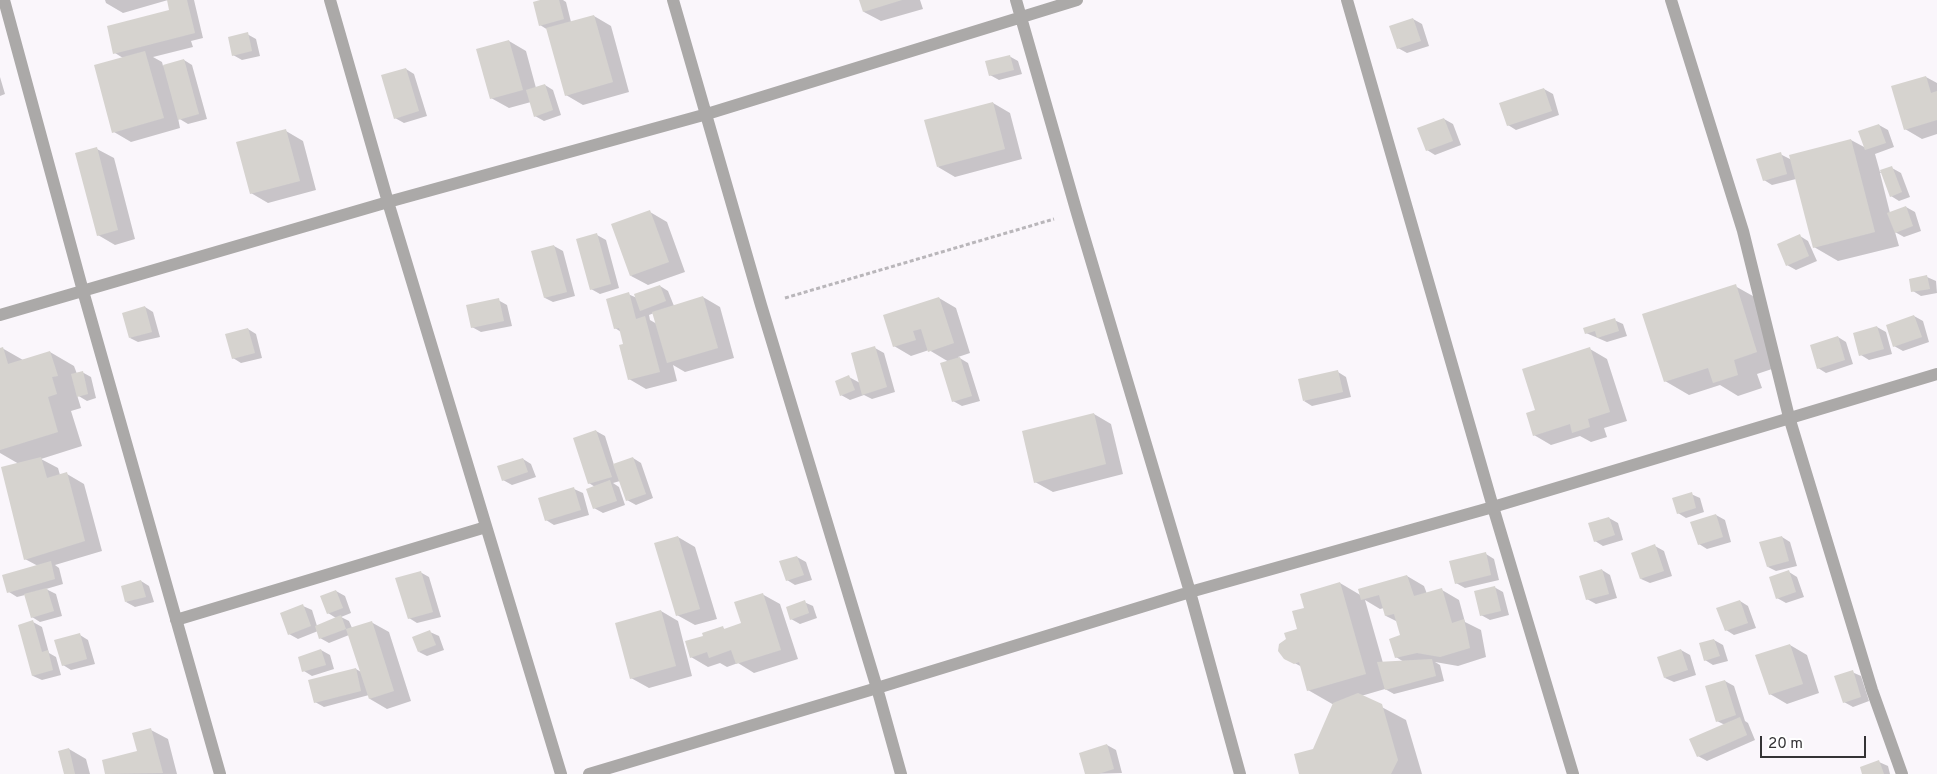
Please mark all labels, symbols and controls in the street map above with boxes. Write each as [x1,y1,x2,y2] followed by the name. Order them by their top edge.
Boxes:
[1762,726,1868,758] scale bar
[1768,735,1803,754] text: 20 m

